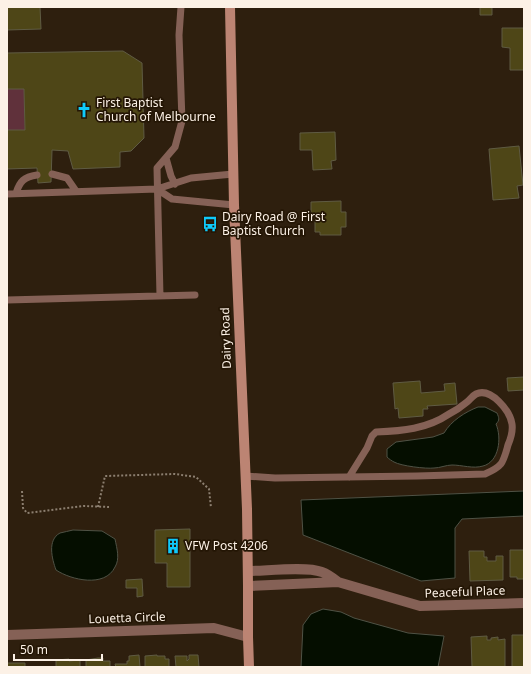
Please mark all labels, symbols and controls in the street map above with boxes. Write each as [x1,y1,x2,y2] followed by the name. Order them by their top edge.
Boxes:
[96,94,216,125] place label: First Baptist Church of Melbourne
[75,101,93,119] church icon: First Baptist Church of Melbourne
[222,208,326,239] place label: Dairy Road @ First Baptist Church
[201,215,219,233] bus stop icon: Dairy Road @ First Baptist Church
[216,307,235,369] street label: Dairy Road
[164,537,182,555] building icon: VFW Post 4206
[185,537,268,554] place label: VFW Post 4206
[424,582,506,601] street label: Peaceful Place
[88,608,166,627] street label: Louetta Circle
[14,636,102,662] scale bar
[20,641,48,658] text: 50 m

